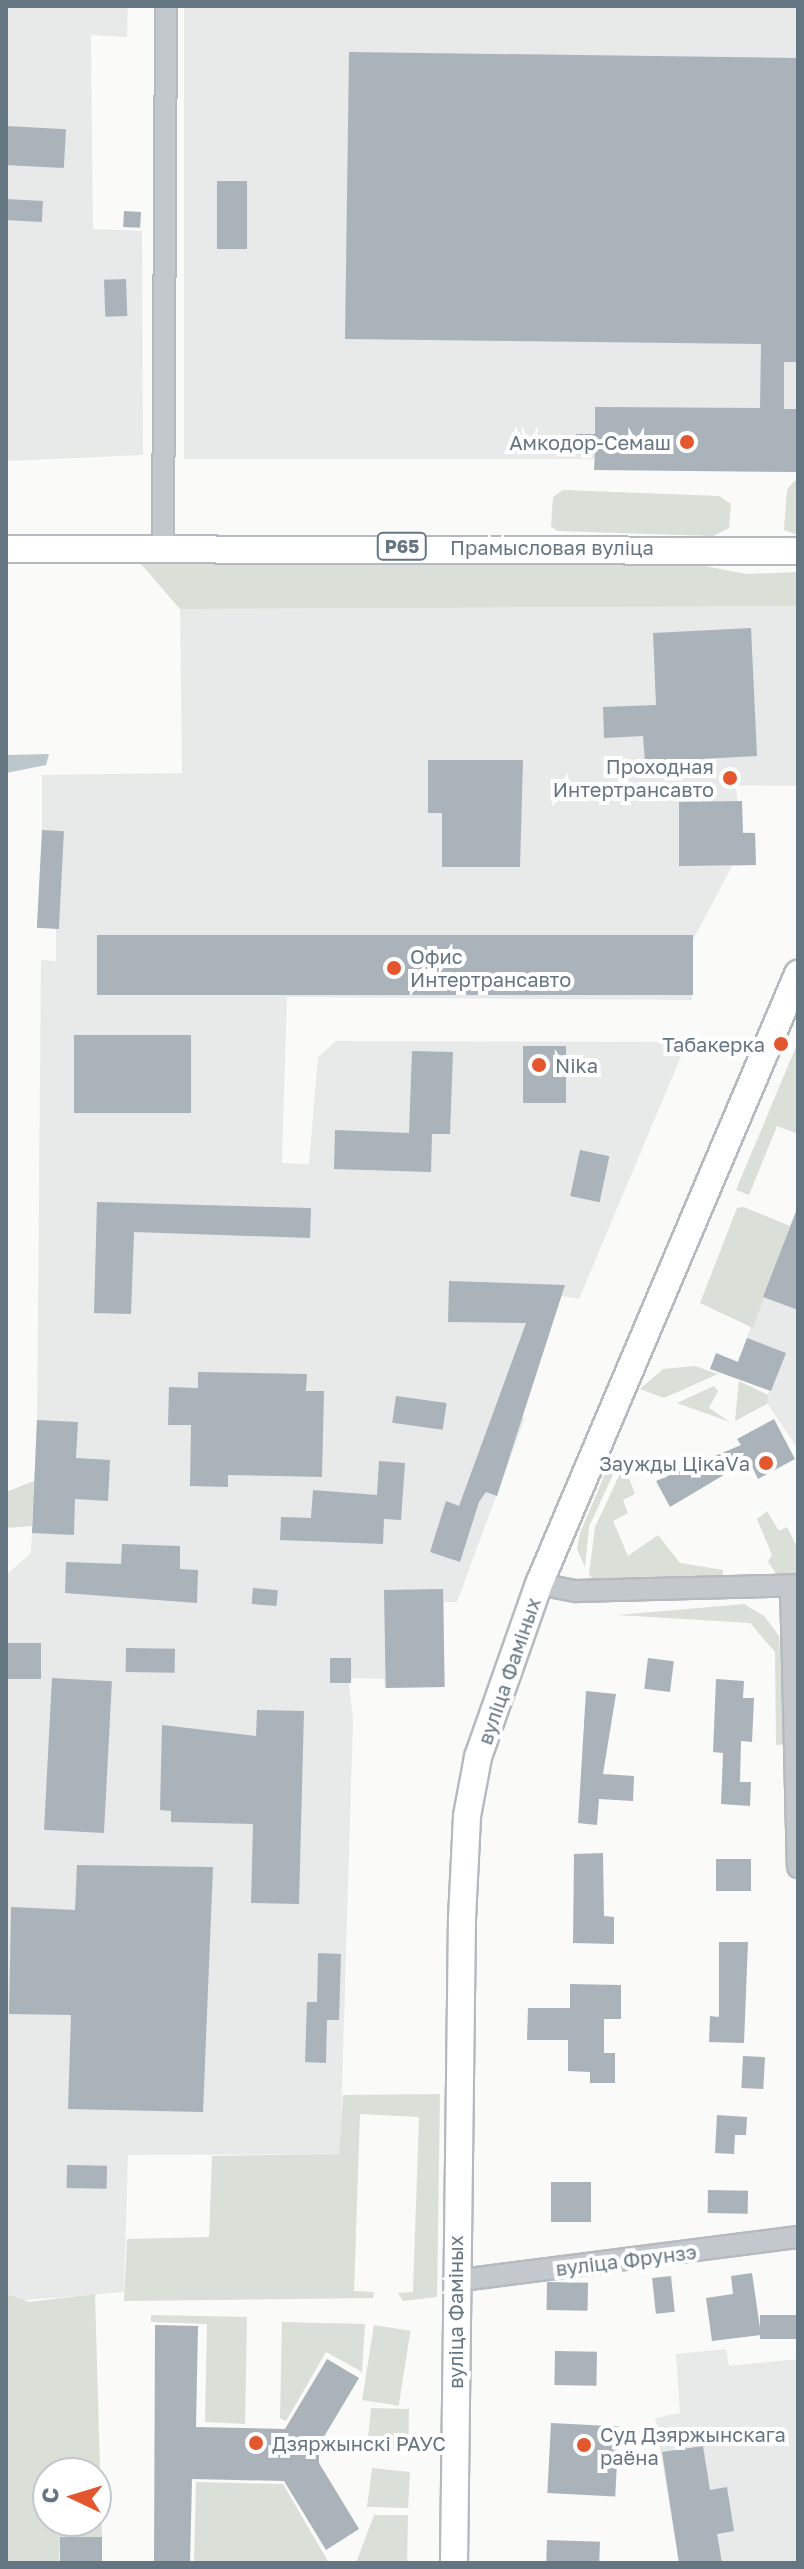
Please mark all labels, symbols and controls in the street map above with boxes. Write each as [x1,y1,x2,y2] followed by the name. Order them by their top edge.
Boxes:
[509,430,671,454] place label: Амкодор-Семаш
[678,433,696,451] marker: Амкодор-Семаш
[376,532,428,560] road number: Р65
[450,535,654,559] street label: Прамысловая вуліца
[553,754,714,801] place label: Проходная Интертрансавто
[721,769,739,787] marker: Проходная Интертрансавто
[410,944,571,991] place label: Офис Интертрансавто
[385,959,403,977] marker: Офис Интертрансавто
[662,1032,765,1056] place label: Табакерка
[772,1035,790,1053] marker: Табакерка
[555,1053,598,1077] place label: Nika
[530,1056,548,1074] marker: Nika
[599,1451,750,1475] place label: Заужды ЦікаVа
[757,1454,775,1472] marker: Заужды ЦікаVа
[473,1594,545,1748] street label: вуліца Фаміных
[443,2235,467,2389] street label: вуліца Фаміных
[554,2239,698,2281] street label: вуліца Фрунзэ
[600,2422,786,2469] place label: Суд Дзяржынскага раёна
[272,2431,446,2455] place label: Дзяржынскі РАУС
[247,2434,265,2452] marker: Дзяржынскі РАУС
[575,2436,593,2454] marker: Суд Дзяржынскага раёна
[32,2457,112,2537] north arrow
[36,2487,64,2504] text: С

